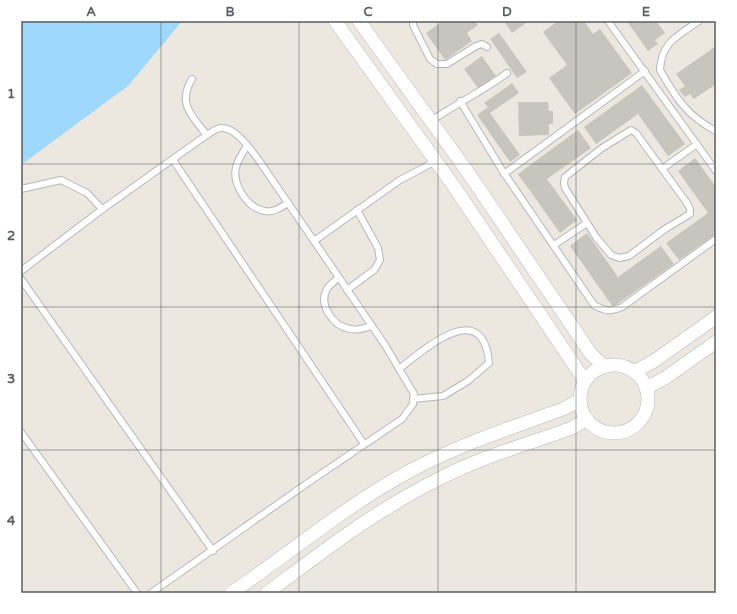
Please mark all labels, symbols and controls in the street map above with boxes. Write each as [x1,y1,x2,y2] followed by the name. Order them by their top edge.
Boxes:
[86,4,96,20] text: A
[225,4,235,20] text: B
[363,4,373,20] text: C
[502,4,512,20] text: D
[642,4,650,20] text: E
[7,86,15,102] text: 1
[7,228,15,244] text: 2
[7,371,15,387] text: 3
[7,513,16,529] text: 4

